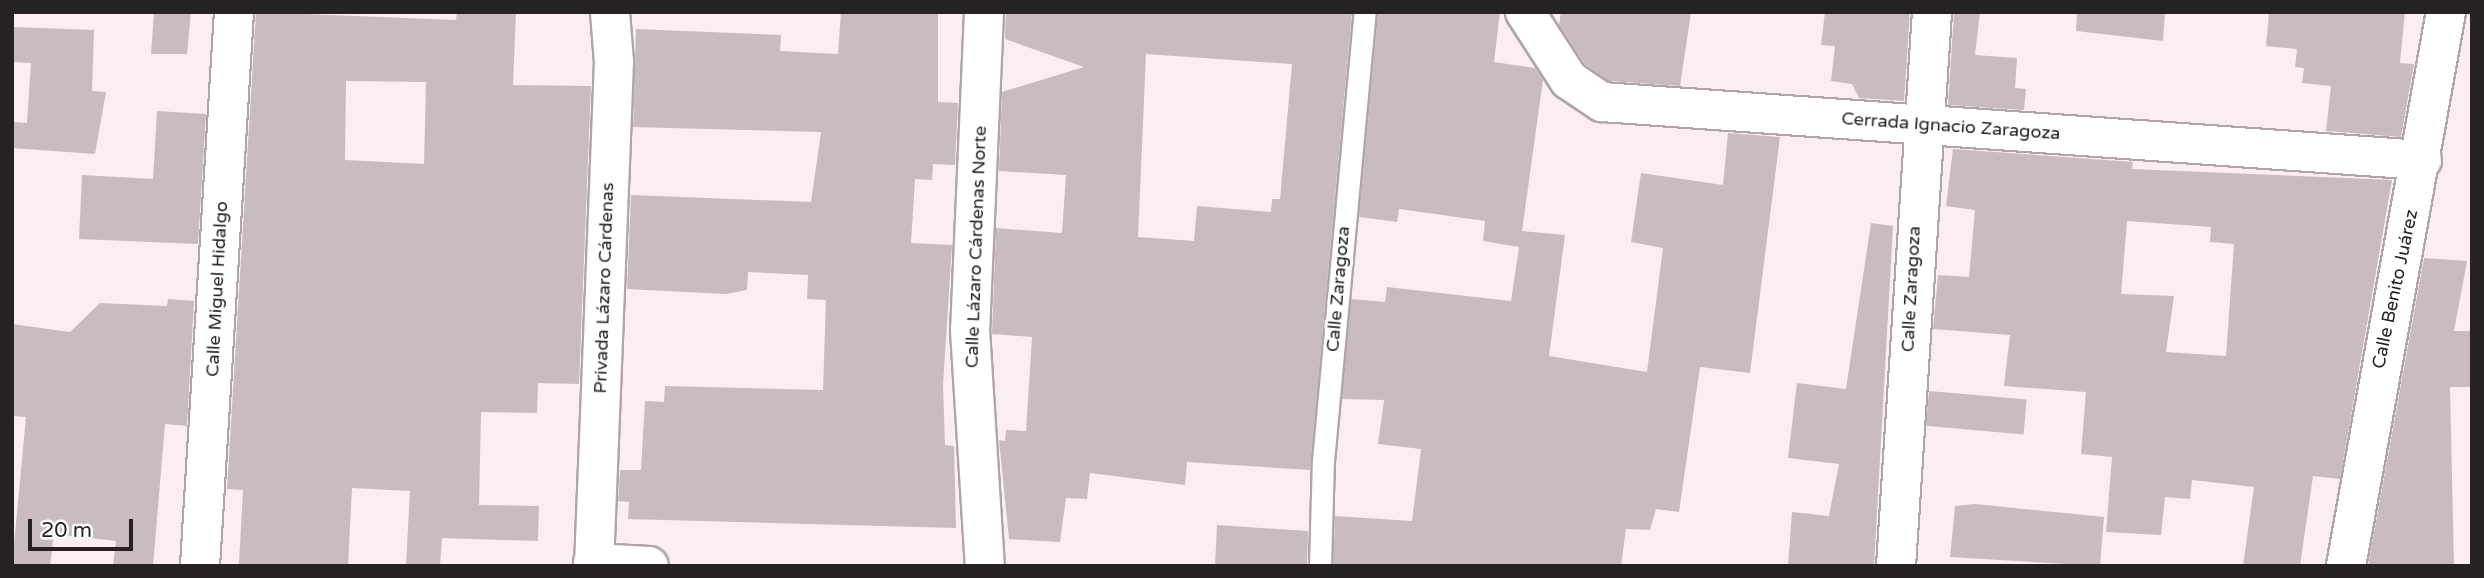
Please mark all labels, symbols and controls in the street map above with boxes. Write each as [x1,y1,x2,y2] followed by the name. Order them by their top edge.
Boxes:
[1841,108,2061,144] street label: Cerrada Ignacio Zaragoza
[961,125,991,369] street label: Calle Lázaro Cárdenas Norte
[590,182,618,394] street label: Privada Lázaro Cárdenas
[202,201,232,377] street label: Calle Miguel Hidalgo
[2368,207,2422,371] street label: Calle Benito Juárez
[1322,225,1354,353] street label: Calle Zaragoza
[1897,225,1925,353] street label: Calle Zaragoza
[32,504,136,548] scale bar
[41,518,92,543] text: 20 m

